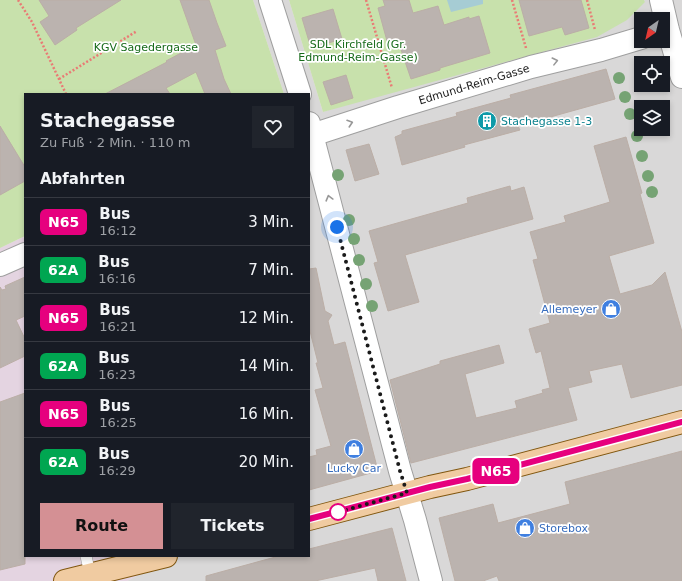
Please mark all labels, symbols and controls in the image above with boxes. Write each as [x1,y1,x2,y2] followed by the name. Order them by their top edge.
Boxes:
[634,12,670,48] north arrow
[634,12,670,136] map controls
[298,38,418,64] park label: SDL Kirchfeld (Gr. Edmund-Reim-Gasse)
[94,41,198,54] park label: KGV Sagedergasse
[634,56,670,92] button: locate
[551,57,558,66] one-way arrow
[417,62,531,107] street label: Edmund-Reim-Gasse
[634,100,670,136] button: layers
[252,106,294,148] button: heart
[40,109,175,131] text: Stachegasse
[476,110,498,132] building icon: Stachegasse 1-3
[501,115,592,128] place label: Stachegasse 1-3
[346,119,353,128] one-way arrow
[40,135,190,150] text: Zu Fuß · 2 Min. · 110 m
[40,170,125,188] text: Abfahrten
[326,195,334,202] one-way arrow
[99,205,130,223] text: Bus
[248,213,294,231] text: 3 Min.
[48,214,79,230] text: N65
[327,217,347,237] your location
[99,223,137,238] text: 16:12
[98,253,129,271] text: Bus
[248,261,294,279] text: 7 Min.
[48,262,78,278] text: 62A
[98,271,136,286] text: 16:16
[600,298,622,320] shop icon: Allemeyer
[99,301,130,319] text: Bus
[541,303,597,316] place label: Allemeyer
[239,309,294,327] text: 12 Min.
[48,310,79,326] text: N65
[99,319,137,334] text: 16:21
[98,349,129,367] text: Bus
[239,357,294,375] text: 14 Min.
[48,358,78,374] text: 62A
[98,367,136,382] text: 16:23
[99,397,130,415] text: Bus
[239,405,294,423] text: 16 Min.
[48,406,79,422] text: N65
[99,415,137,430] text: 16:25
[343,438,365,460] shop icon: Lucky Car
[98,445,129,463] text: Bus
[239,453,294,471] text: 20 Min.
[48,454,78,470] text: 62A
[473,458,519,484] line badge: N65
[327,462,381,475] place label: Lucky Car
[98,463,136,478] text: 16:29
[480,463,512,479] text: N65
[40,503,163,549] button: Route
[171,503,294,549] button: Tickets
[329,503,347,521] unlabelled marker
[514,517,536,539] shop icon: Storebox
[539,522,588,535] place label: Storebox

